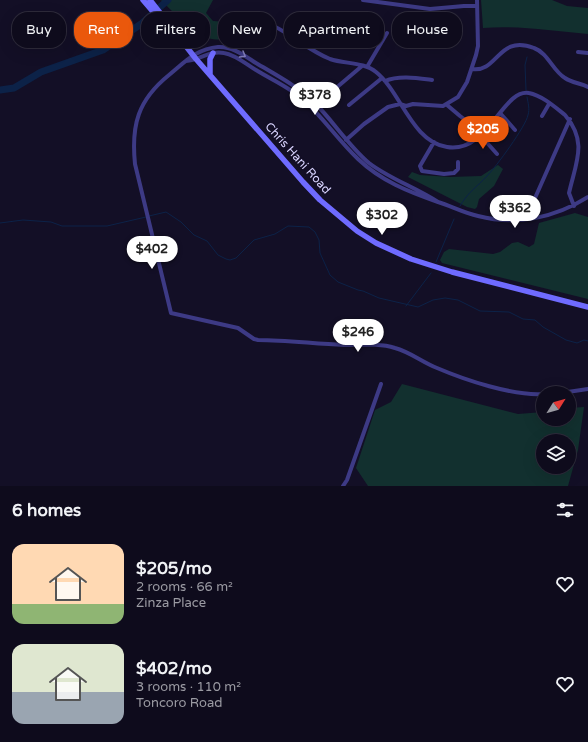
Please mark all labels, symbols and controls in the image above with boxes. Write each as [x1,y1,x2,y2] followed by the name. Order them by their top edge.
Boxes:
[12,12,66,48] chip: Buy
[74,12,133,48] chip: Rent
[141,12,210,48] chip: Filters
[218,12,276,48] chip: New
[284,12,384,48] chip: Apartment
[392,12,462,48] chip: House
[239,51,246,58] one-way arrow
[291,82,339,116] pin: $378
[299,87,331,103] text: $378
[459,116,507,150] pin: $205
[262,119,334,197] street label: Chris Hani Road
[467,121,499,137] text: $205
[491,195,539,229] pin: $362
[499,200,531,216] text: $362
[358,202,406,236] pin: $302
[366,207,398,223] text: $302
[128,236,176,270] pin: $402
[136,241,168,257] text: $402
[334,319,382,353] pin: $246
[342,324,374,340] text: $246
[536,386,576,426] north arrow
[536,386,576,474] map controls
[536,434,576,474] button: layers
[554,499,576,521] icon: filters
[12,500,81,521] text: 6 homes
[136,558,212,579] text: $205/mo
[44,560,92,608] icon: home
[554,573,576,595] icon: heart
[136,579,233,595] text: 2 rooms · 66 m²
[136,595,206,611] text: Zinza Place
[136,658,212,679] text: $402/mo
[44,660,92,708] icon: home
[554,673,576,695] icon: heart
[136,679,241,695] text: 3 rooms · 110 m²
[136,695,222,711] text: Toncoro Road

